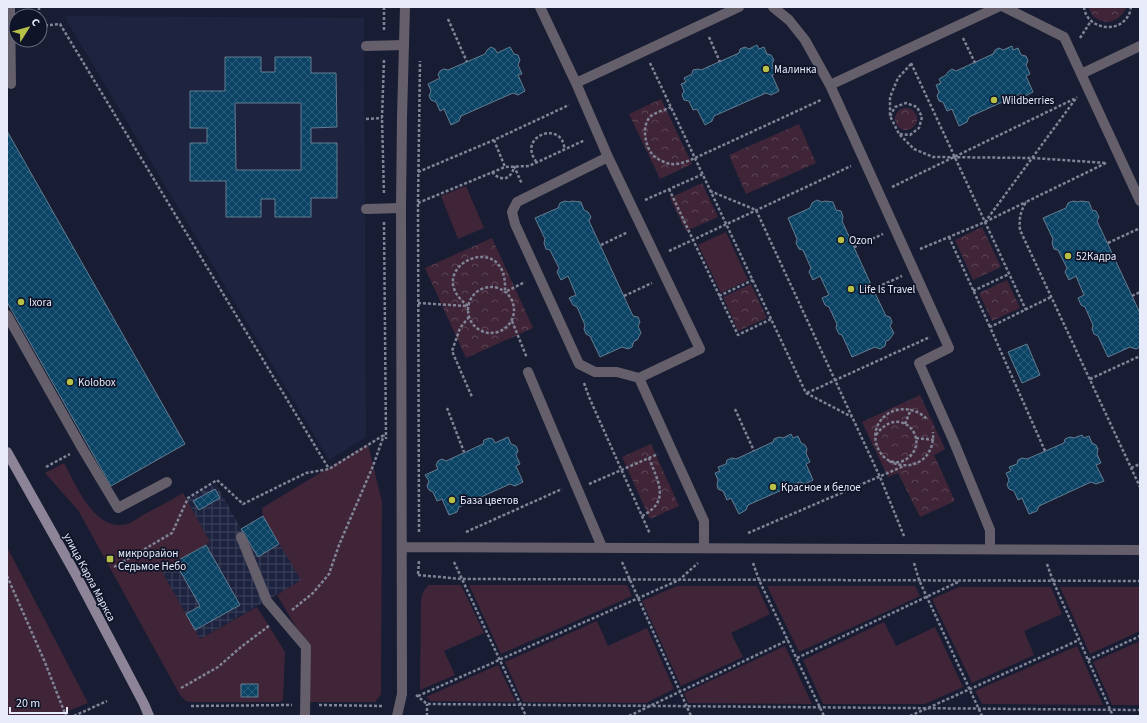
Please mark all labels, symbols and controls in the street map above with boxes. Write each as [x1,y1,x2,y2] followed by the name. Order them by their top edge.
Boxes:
[8,8,48,48] north arrow
[28,15,44,30] text: С
[774,62,817,77] place label: Малинка
[761,64,771,74] marker: Малинка
[1002,93,1055,108] place label: Wildberries
[989,95,999,105] marker: Wildberries
[849,233,873,248] place label: Ozon
[836,235,846,245] marker: Ozon
[1076,249,1116,264] place label: 52Кадра
[1063,251,1073,261] marker: 52Кадра
[859,282,916,297] place label: Life Is Travel
[846,284,856,294] marker: Life Is Travel
[29,295,52,310] place label: Ixora
[16,297,26,307] marker: Ixora
[78,375,116,390] place label: Kolobox
[65,377,75,387] marker: Kolobox
[781,480,861,495] place label: Красное и белое
[768,482,778,492] marker: Красное и белое
[460,493,519,508] place label: База цветов
[447,495,457,505] marker: База цветов
[60,530,119,624] street label: улица Карла Маркса
[118,546,186,574] place label: микрорайон Седьмое Небо
[105,554,115,564] marker: микрорайон Седьмое Небо
[10,689,67,715] scale bar
[16,695,40,712] text: 20 m

